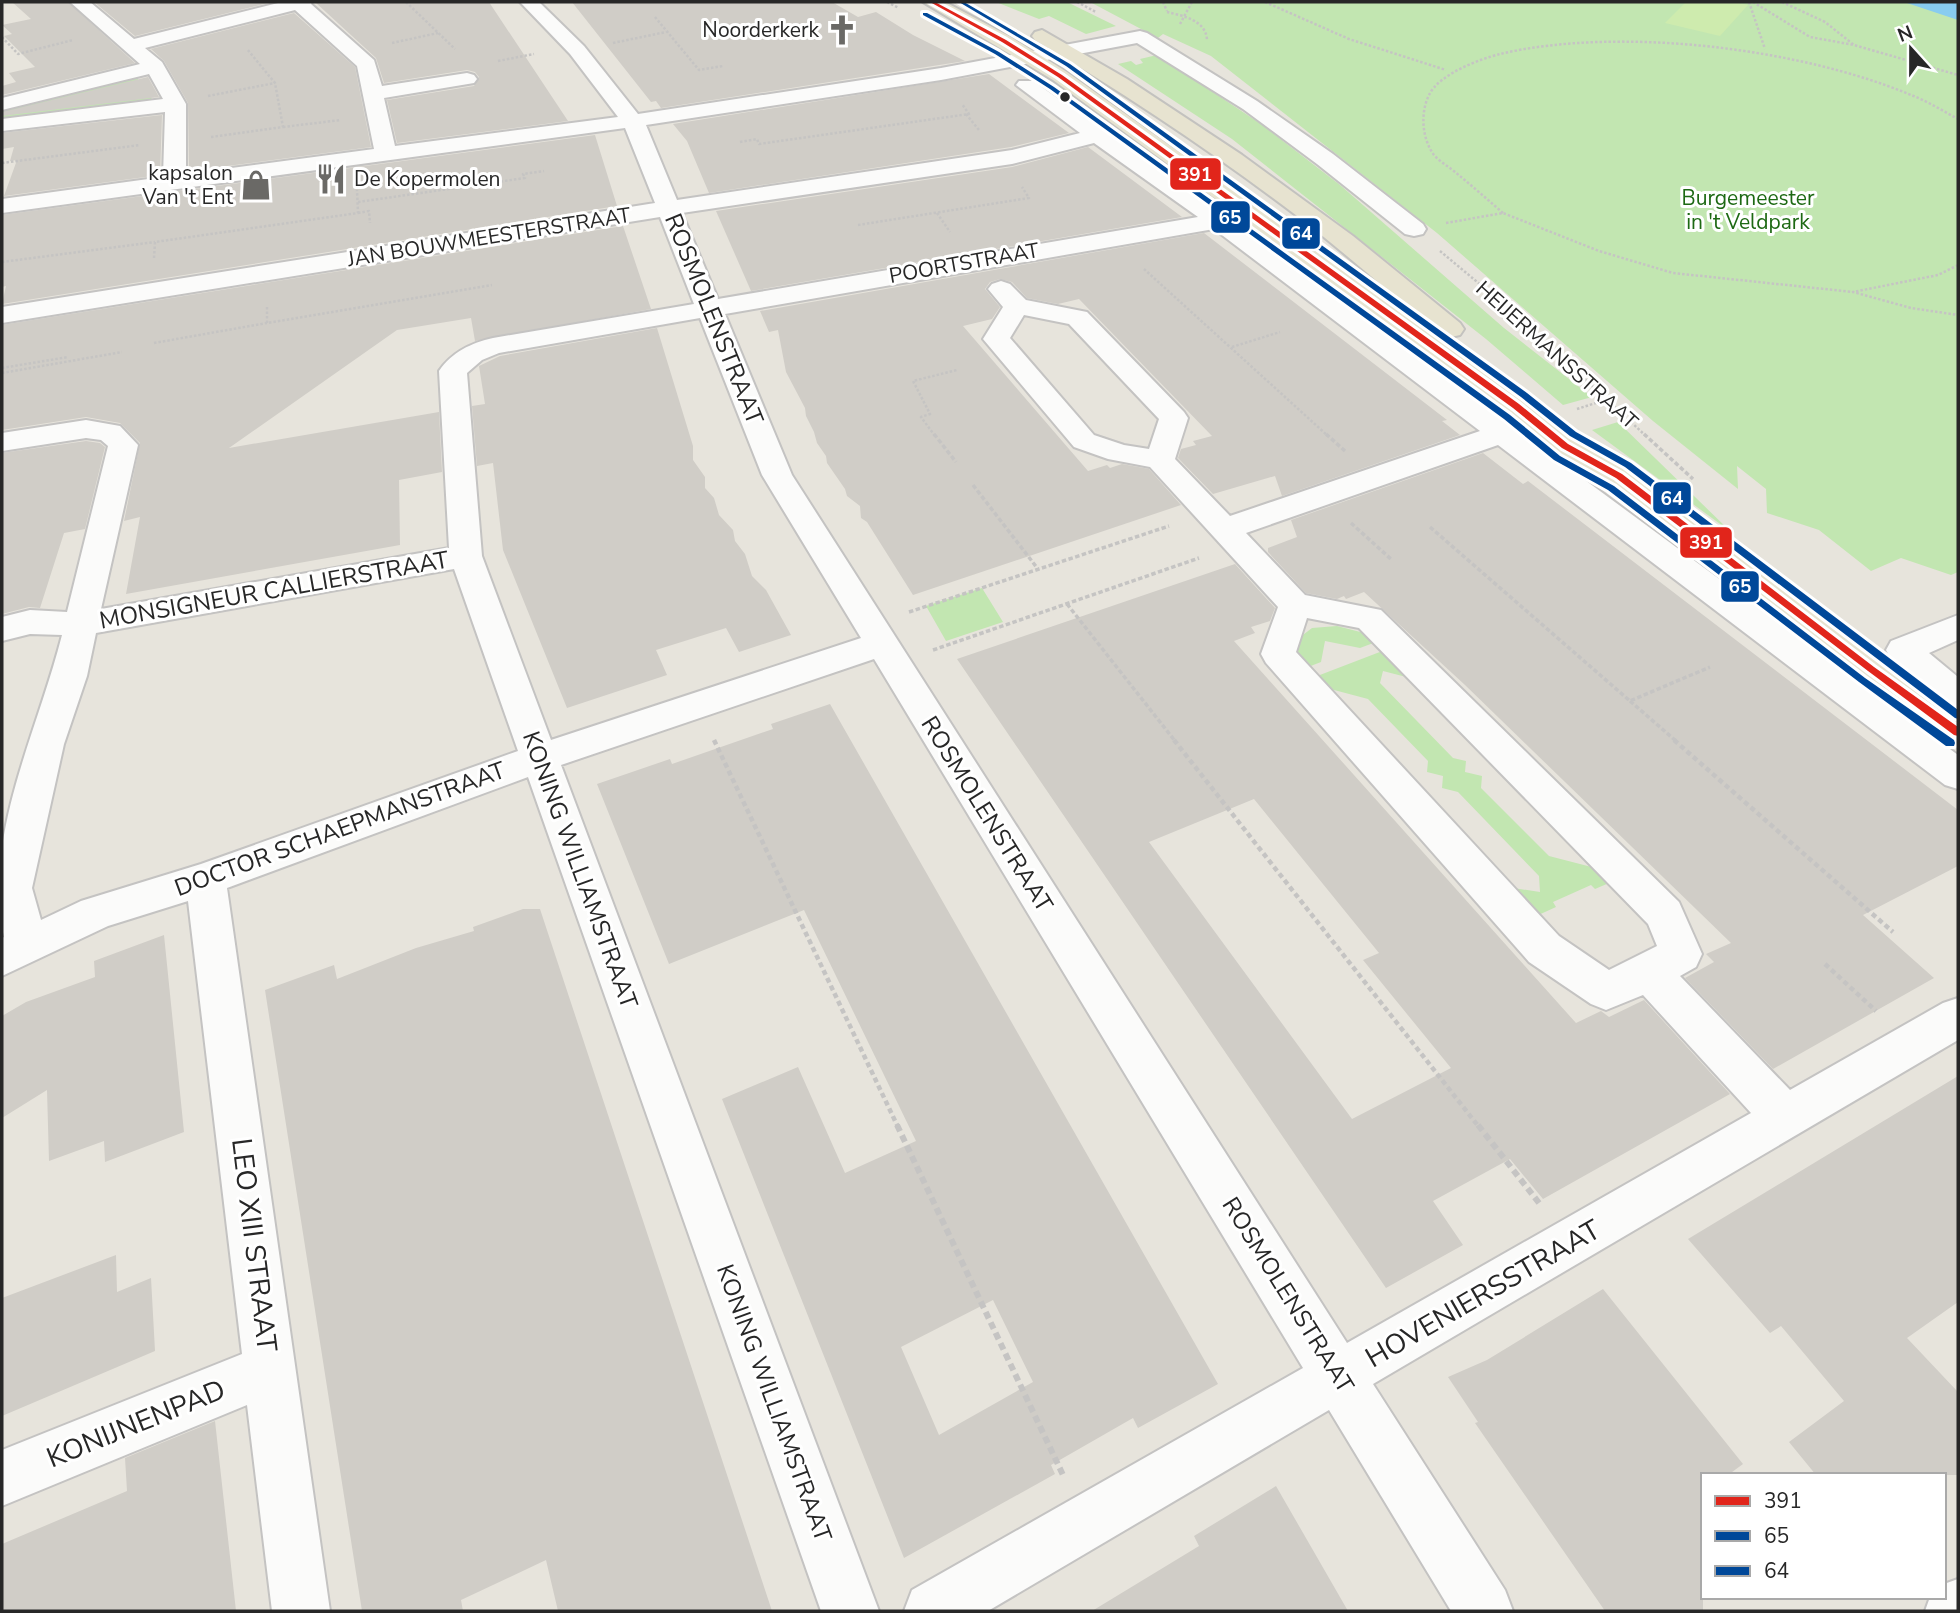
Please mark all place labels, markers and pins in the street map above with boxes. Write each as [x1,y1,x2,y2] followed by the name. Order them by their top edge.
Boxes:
[825,13,859,47] church icon: Noorderkerk
[702,16,819,44] place label: Noorderkerk
[1058,90,1072,104] unlabelled marker
[141,159,234,211] place label: kapsalon Van 't Ent
[314,162,348,196] restaurant icon: De Kopermolen
[354,165,501,193] place label: De Kopermolen
[239,168,273,202] shop icon: kapsalon Van 't Ent

